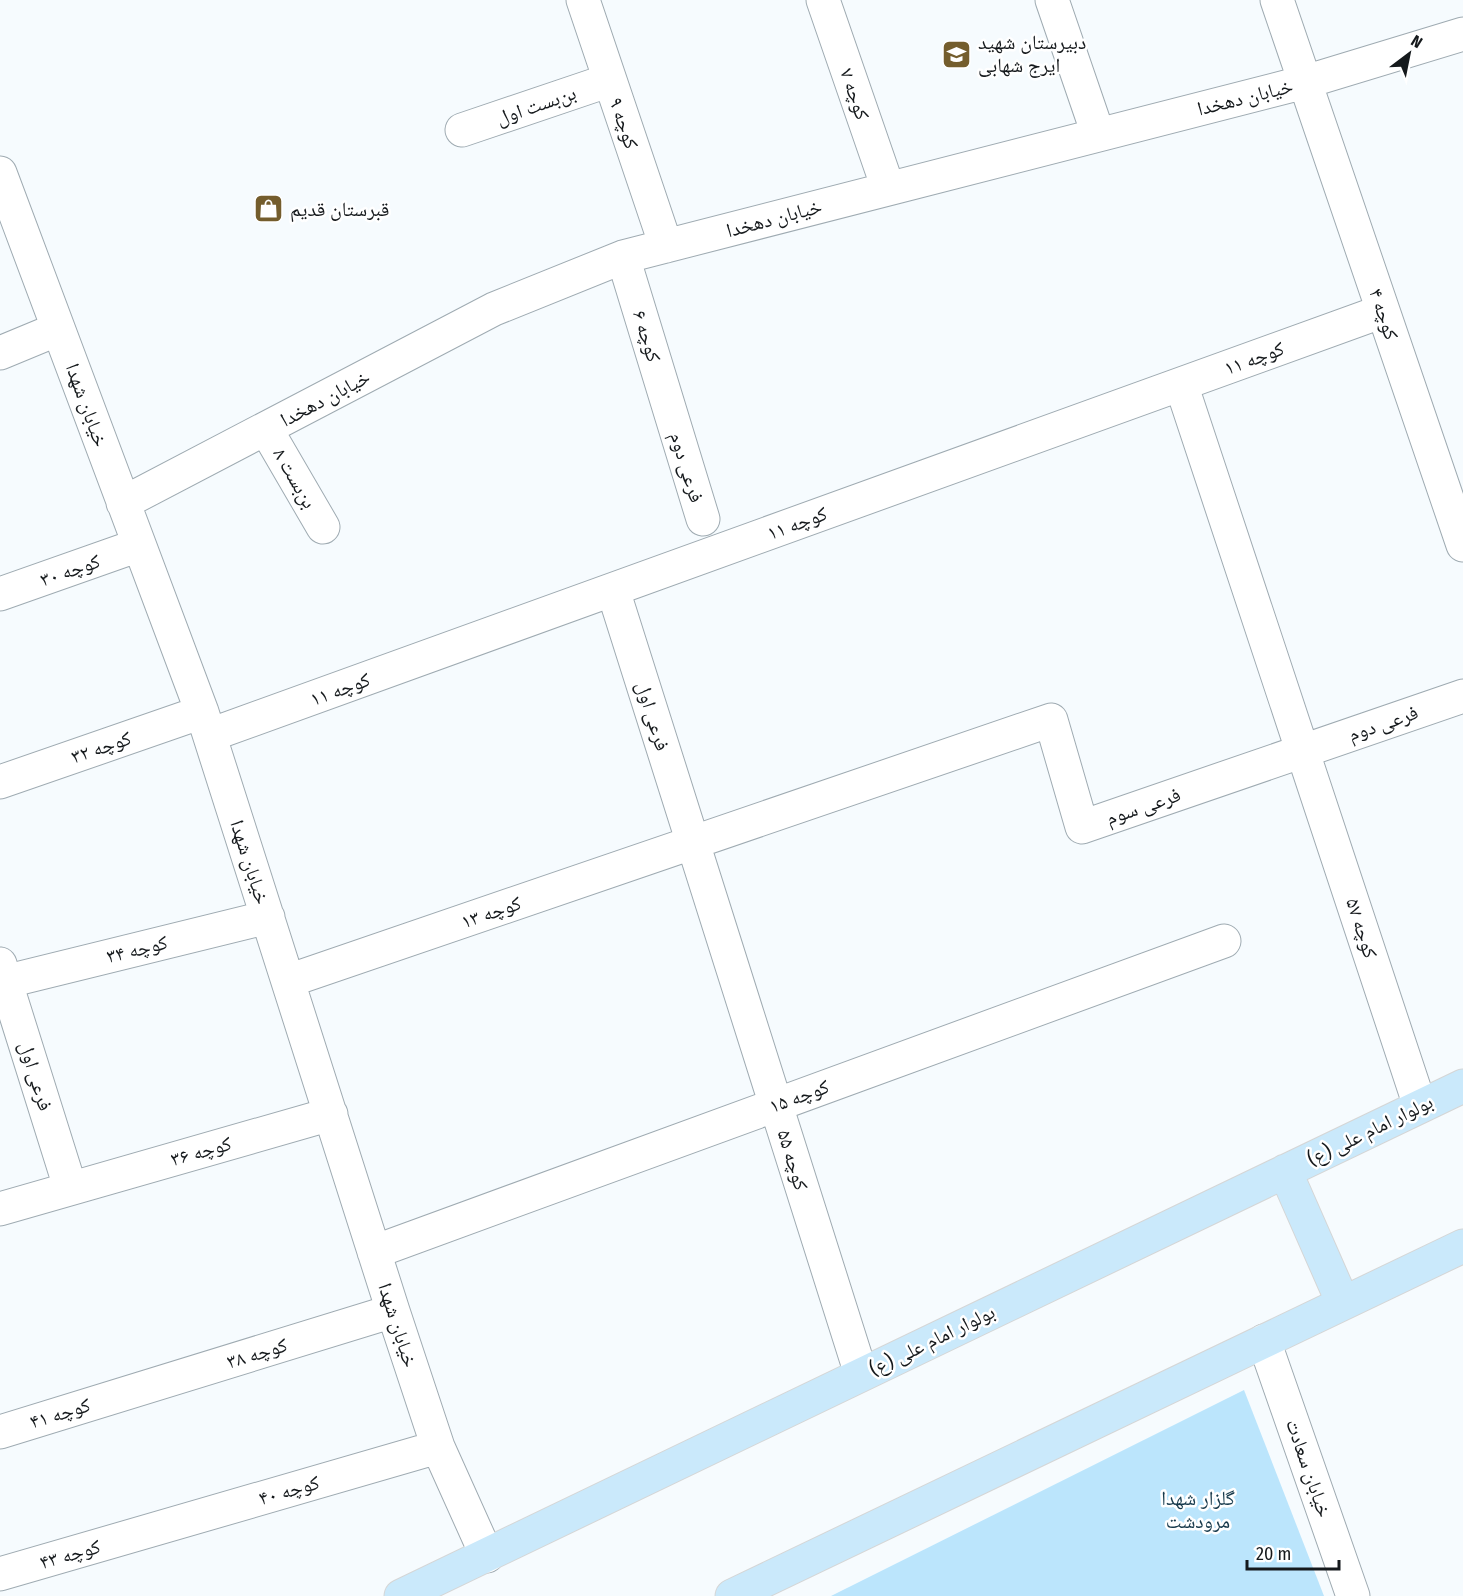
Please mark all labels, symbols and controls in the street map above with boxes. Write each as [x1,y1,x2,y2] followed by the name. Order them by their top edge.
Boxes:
[1379,24,1439,84] north arrow
[978,30,1086,78] place label: دبیرستان شهید ایرج شهابی
[1408,31,1426,52] text: N
[941,38,973,70] school or university icon: دبیرستان شهید ایرج شهابی
[835,65,875,123] street label: کوچه ۷
[1195,73,1296,120] street label: خیابان دهخدا
[493,80,579,130] street label: بن‌بست اول
[604,94,644,152] street label: کوچه ۹
[253,193,285,225] shop icon: قبرستان قدیم
[724,194,825,242] street label: خیابان دهخدا
[290,197,389,223] place label: قبرستان قدیم
[1364,285,1404,343] street label: کوچه ۴
[628,307,666,365] street label: کوچه ۶
[1221,336,1287,380] street label: کوچه ۱۱
[61,360,113,450] street label: خیابان شهدا
[276,364,374,432] street label: خیابان دهخدا
[663,429,709,506] street label: فرعی دوم
[268,443,322,513] street label: بن‌بست ۸
[764,501,830,545] street label: کوچه ۱۱
[37,549,103,591] street label: کوچه ۳۰
[307,667,373,711] street label: کوچه ۱۱
[631,679,675,753] street label: فرعی اول
[1345,700,1422,748] street label: فرعی دوم
[68,726,134,768] street label: کوچه ۳۲
[1103,782,1184,832] street label: فرعی سوم
[225,817,275,907] street label: خیابان شهدا
[458,891,524,933] street label: کوچه ۱۳
[1341,895,1383,961] street label: کوچه ۵۷
[104,930,170,968] street label: کوچه ۳۴
[14,1039,58,1113] street label: فرعی اول
[766,1074,832,1118] street label: کوچه ۱۵
[1303,1089,1437,1172] street label: بولوار امام علی (ع)
[772,1127,814,1193] street label: کوچه ۵۵
[168,1131,234,1171] street label: کوچه ۳۶
[373,1280,423,1370] street label: خیابان شهدا
[865,1299,999,1382] street label: بولوار امام علی (ع)
[224,1332,290,1374] street label: کوچه ۳۸
[27,1392,93,1434] street label: کوچه ۴۱
[1281,1416,1337,1520] street label: خیابان سعادت
[256,1470,322,1510] street label: کوچه ۴۰
[1161,1486,1235,1533] park label: گلزار شهدا مرودشت
[1247,1533,1338,1571] scale bar
[37,1534,103,1574] street label: کوچه ۴۳
[1256,1543,1291,1565] text: 20 m

